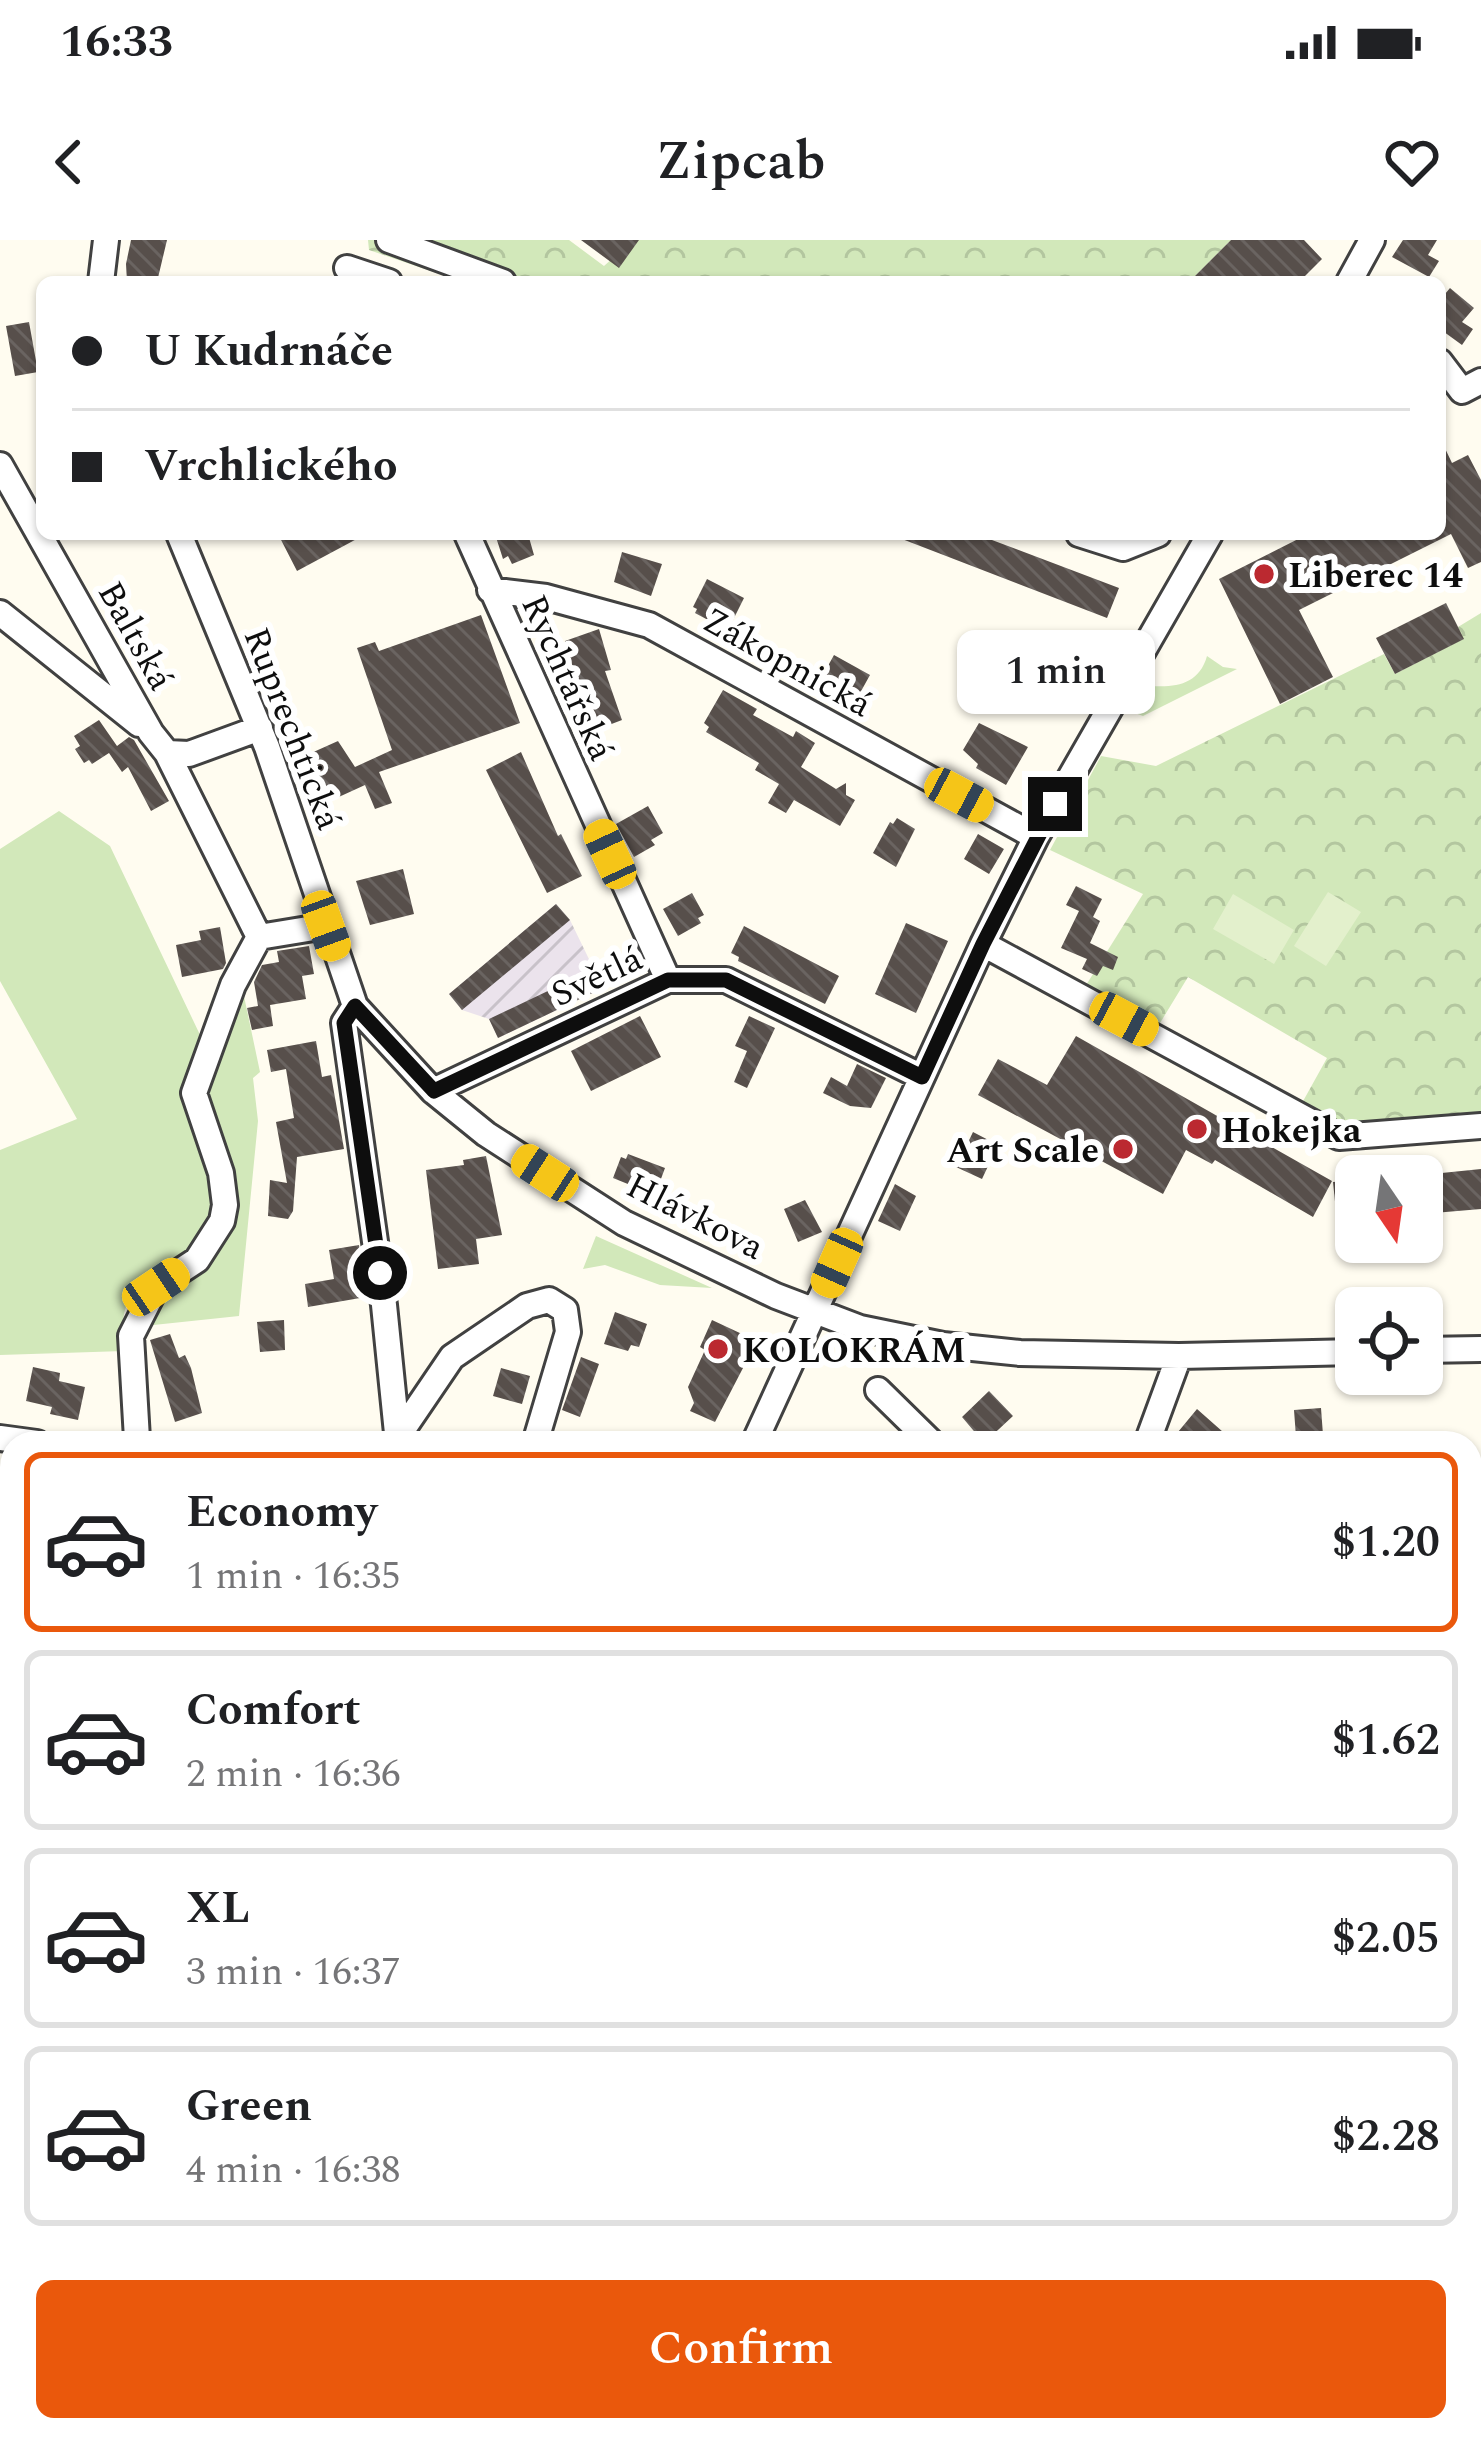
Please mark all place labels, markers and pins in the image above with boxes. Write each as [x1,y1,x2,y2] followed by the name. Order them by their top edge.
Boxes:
[1288,549,1463,604] place label: Liberec 14
[1251,561,1277,587] marker: Liberec 14
[1221,1104,1362,1159] place label: Hokejka
[1184,1116,1210,1142] marker: Hokejka
[946,1124,1099,1179] place label: Art Scale
[1110,1136,1136,1162] marker: Art Scale
[742,1324,966,1379] place label: KOLOKRÁM
[705,1336,731,1362] marker: KOLOKRÁM

